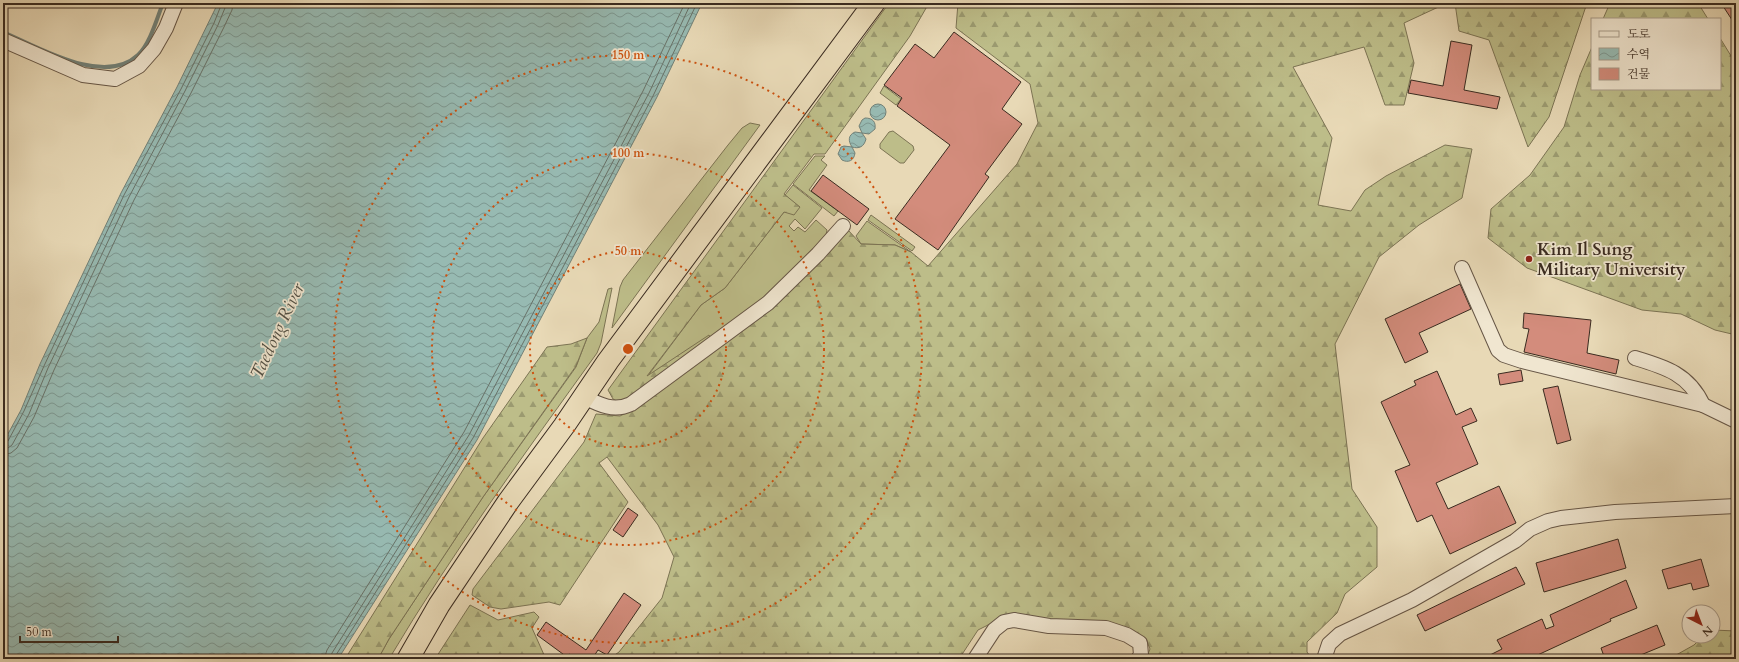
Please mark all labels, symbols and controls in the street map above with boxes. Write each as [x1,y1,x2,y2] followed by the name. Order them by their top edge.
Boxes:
[1591,18,1721,90] legend
[1627,26,1651,42] text: 도로
[1627,46,1650,62] text: 수역
[612,47,645,63] text: 150 m
[1627,66,1651,82] text: 건물
[612,145,645,161] text: 100 m
[1537,238,1686,281] place label: Kim Il Sung Military University
[615,243,642,259] text: 50 m
[1524,254,1534,264] marker: Kim Il Sung Military University
[244,278,311,383] water label: Taedong River
[621,342,635,356] centre of rings
[1681,604,1721,644] north arrow
[20,618,118,644] scale bar
[1698,622,1716,640] text: N
[26,624,53,640] text: 50 m

